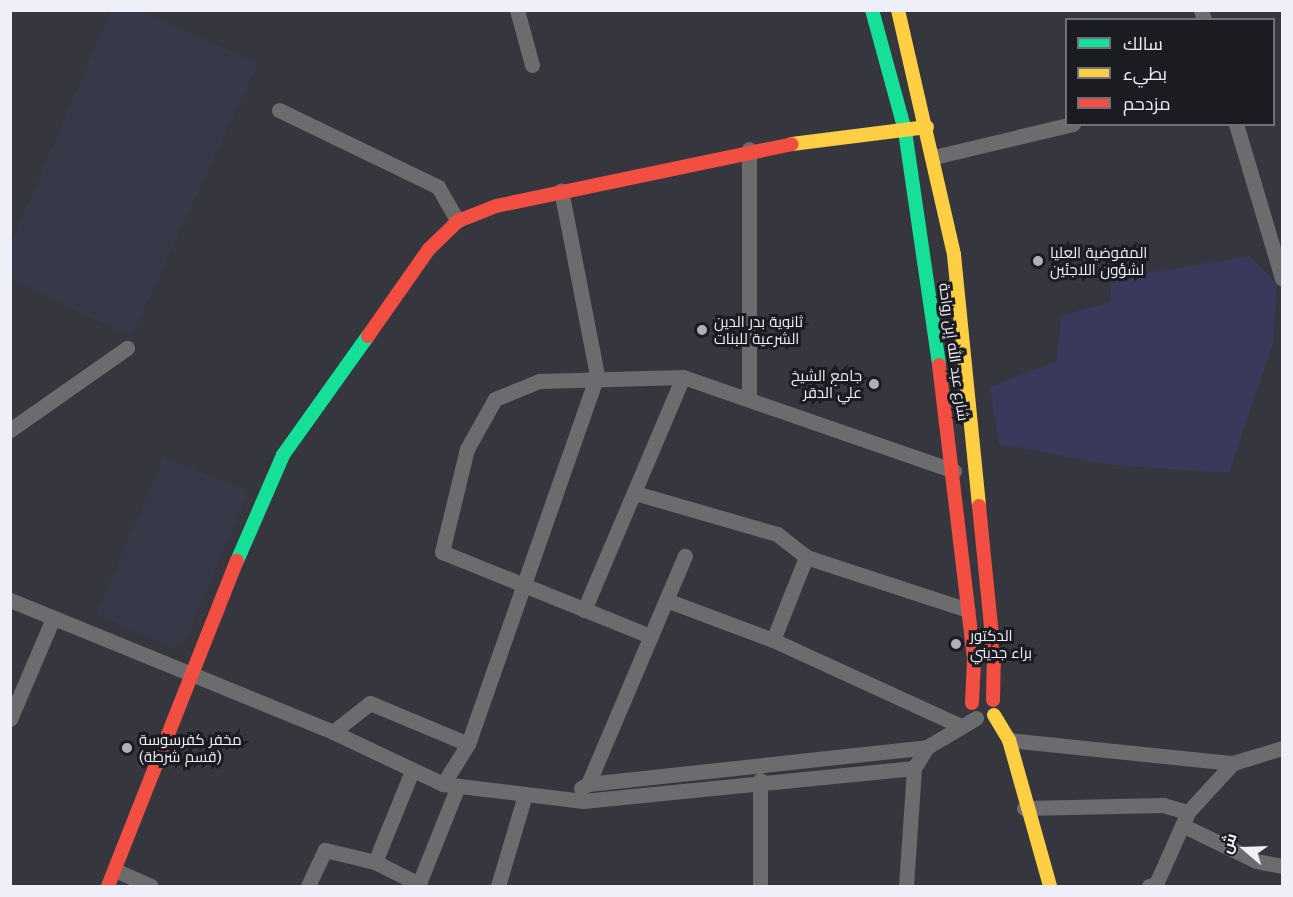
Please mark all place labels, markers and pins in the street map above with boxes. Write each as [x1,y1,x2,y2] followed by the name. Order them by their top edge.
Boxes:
[1050,243,1147,278] place label: المفوضية العليا لشؤون اللاجئين
[1031,254,1045,268] marker: المفوضية العليا لشؤون اللاجئين
[714,312,803,347] place label: ثانوية بدر الدين الشرعية للبنات
[695,323,709,337] marker: ثانوية بدر الدين الشرعية للبنات
[791,366,862,401] place label: جامع الشيخ علي الدقر
[867,377,881,391] marker: جامع الشيخ علي الدقر
[970,626,1032,661] place label: الدكتور براء جديني
[947,635,965,653] marker: الدكتور براء جديني
[139,730,242,765] place label: مخفر كفرسوسة (قسم شرطة)
[120,741,134,755] marker: مخفر كفرسوسة (قسم شرطة)

